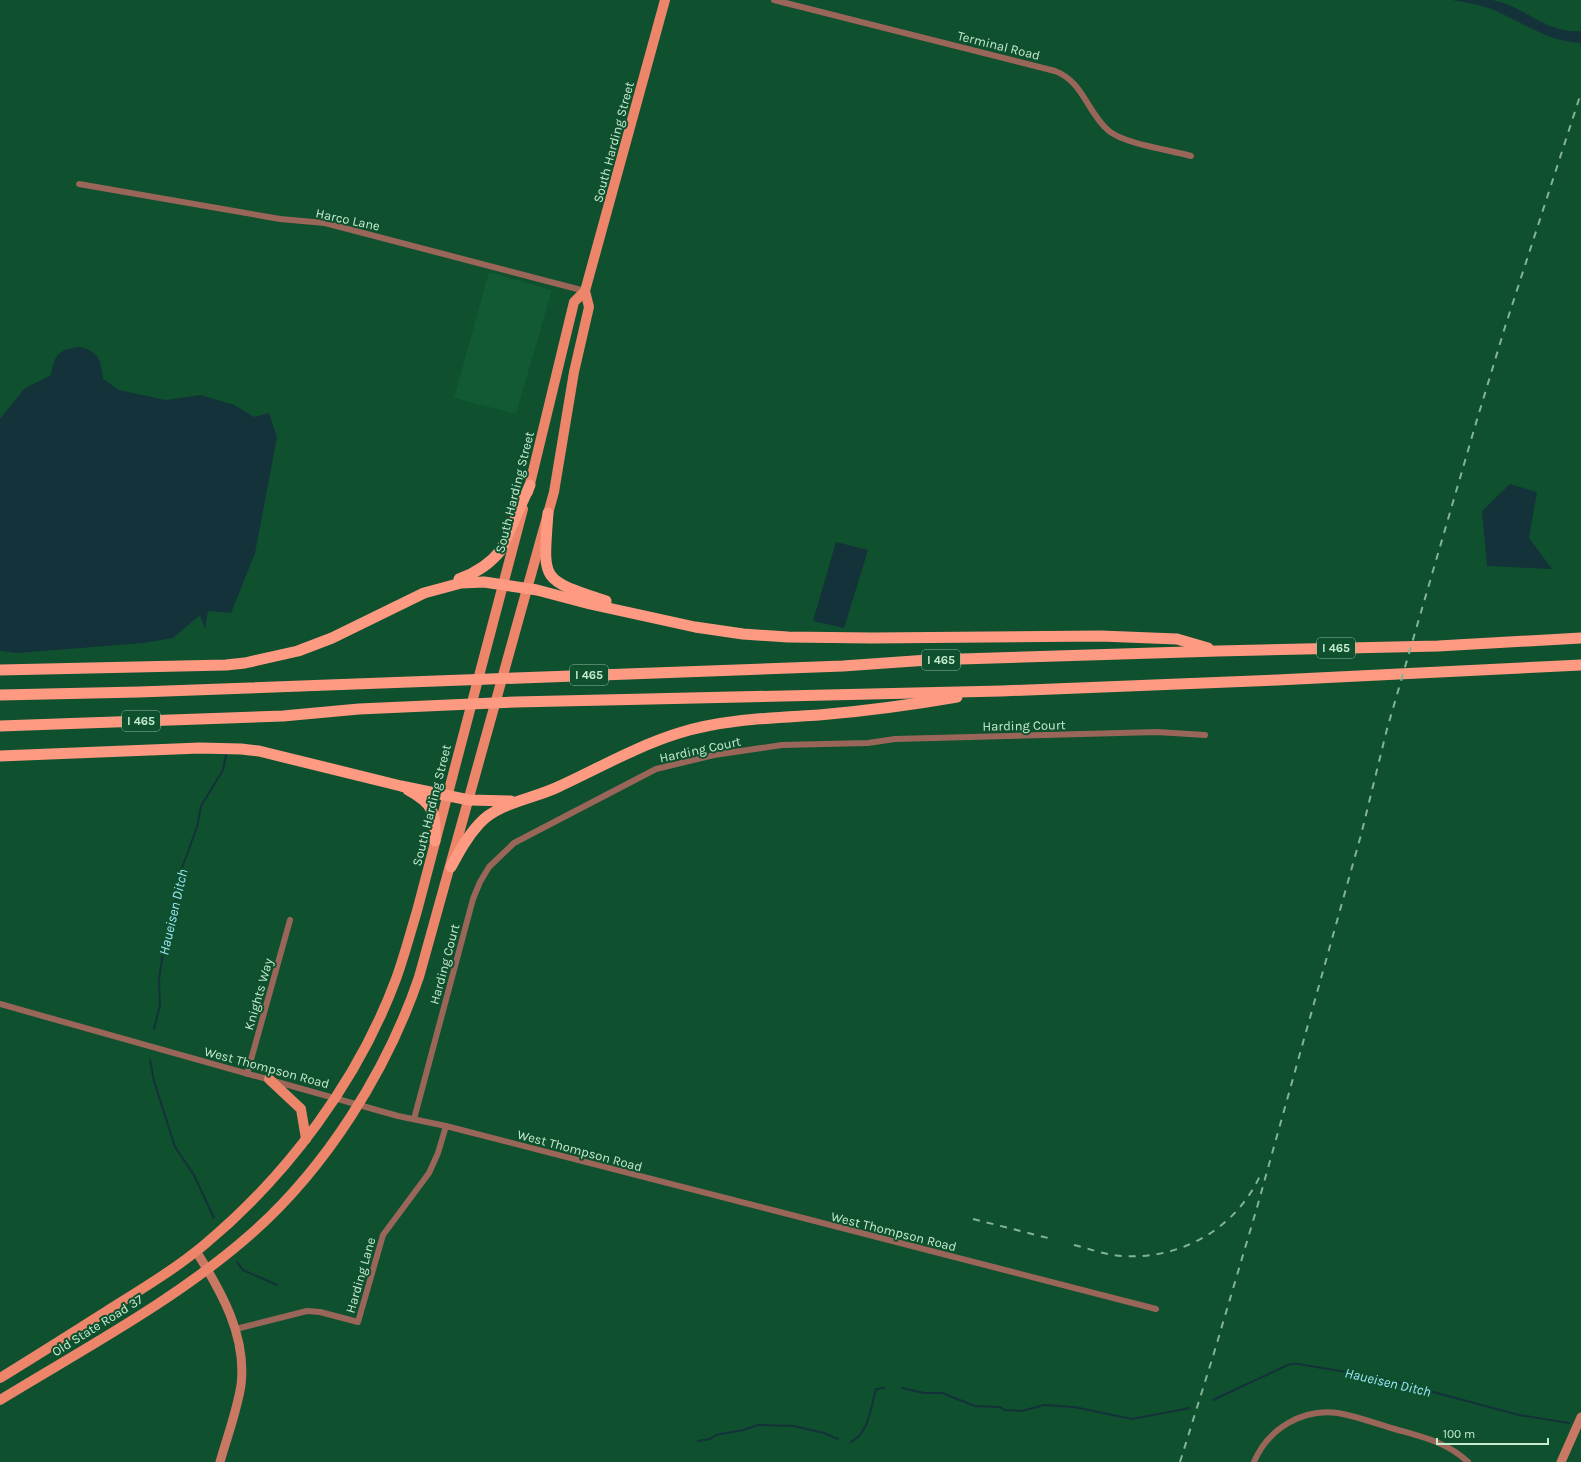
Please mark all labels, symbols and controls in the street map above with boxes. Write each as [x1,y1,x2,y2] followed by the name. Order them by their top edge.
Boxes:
[956,28,1042,63] street label: Terminal Road
[590,80,637,204] street label: South Harding Street
[314,205,382,234] street label: Harco Lane
[492,430,537,554] street label: South Harding Street
[1317,638,1355,658] road number: I 465
[922,650,960,670] road number: I 465
[570,665,608,685] road number: I 465
[122,711,160,731] road number: I 465
[982,717,1066,734] street label: Harding Court
[658,734,742,765] street label: Harding Court
[409,743,454,867] street label: South Harding Street
[155,867,192,957] water label: Haueisen Ditch
[427,922,462,1006] street label: Harding Court
[241,956,276,1032] street label: Knights Way
[203,1044,331,1091] street label: West Thompson Road
[516,1127,644,1174] street label: West Thompson Road
[830,1209,958,1254] street label: West Thompson Road
[342,1235,379,1315] street label: Harding Lane
[49,1291,145,1359] street label: Old State Road 37
[1343,1364,1433,1401] water label: Haueisen Ditch
[1437,1420,1548,1446] scale bar
[1443,1427,1475,1441] text: 100 m

